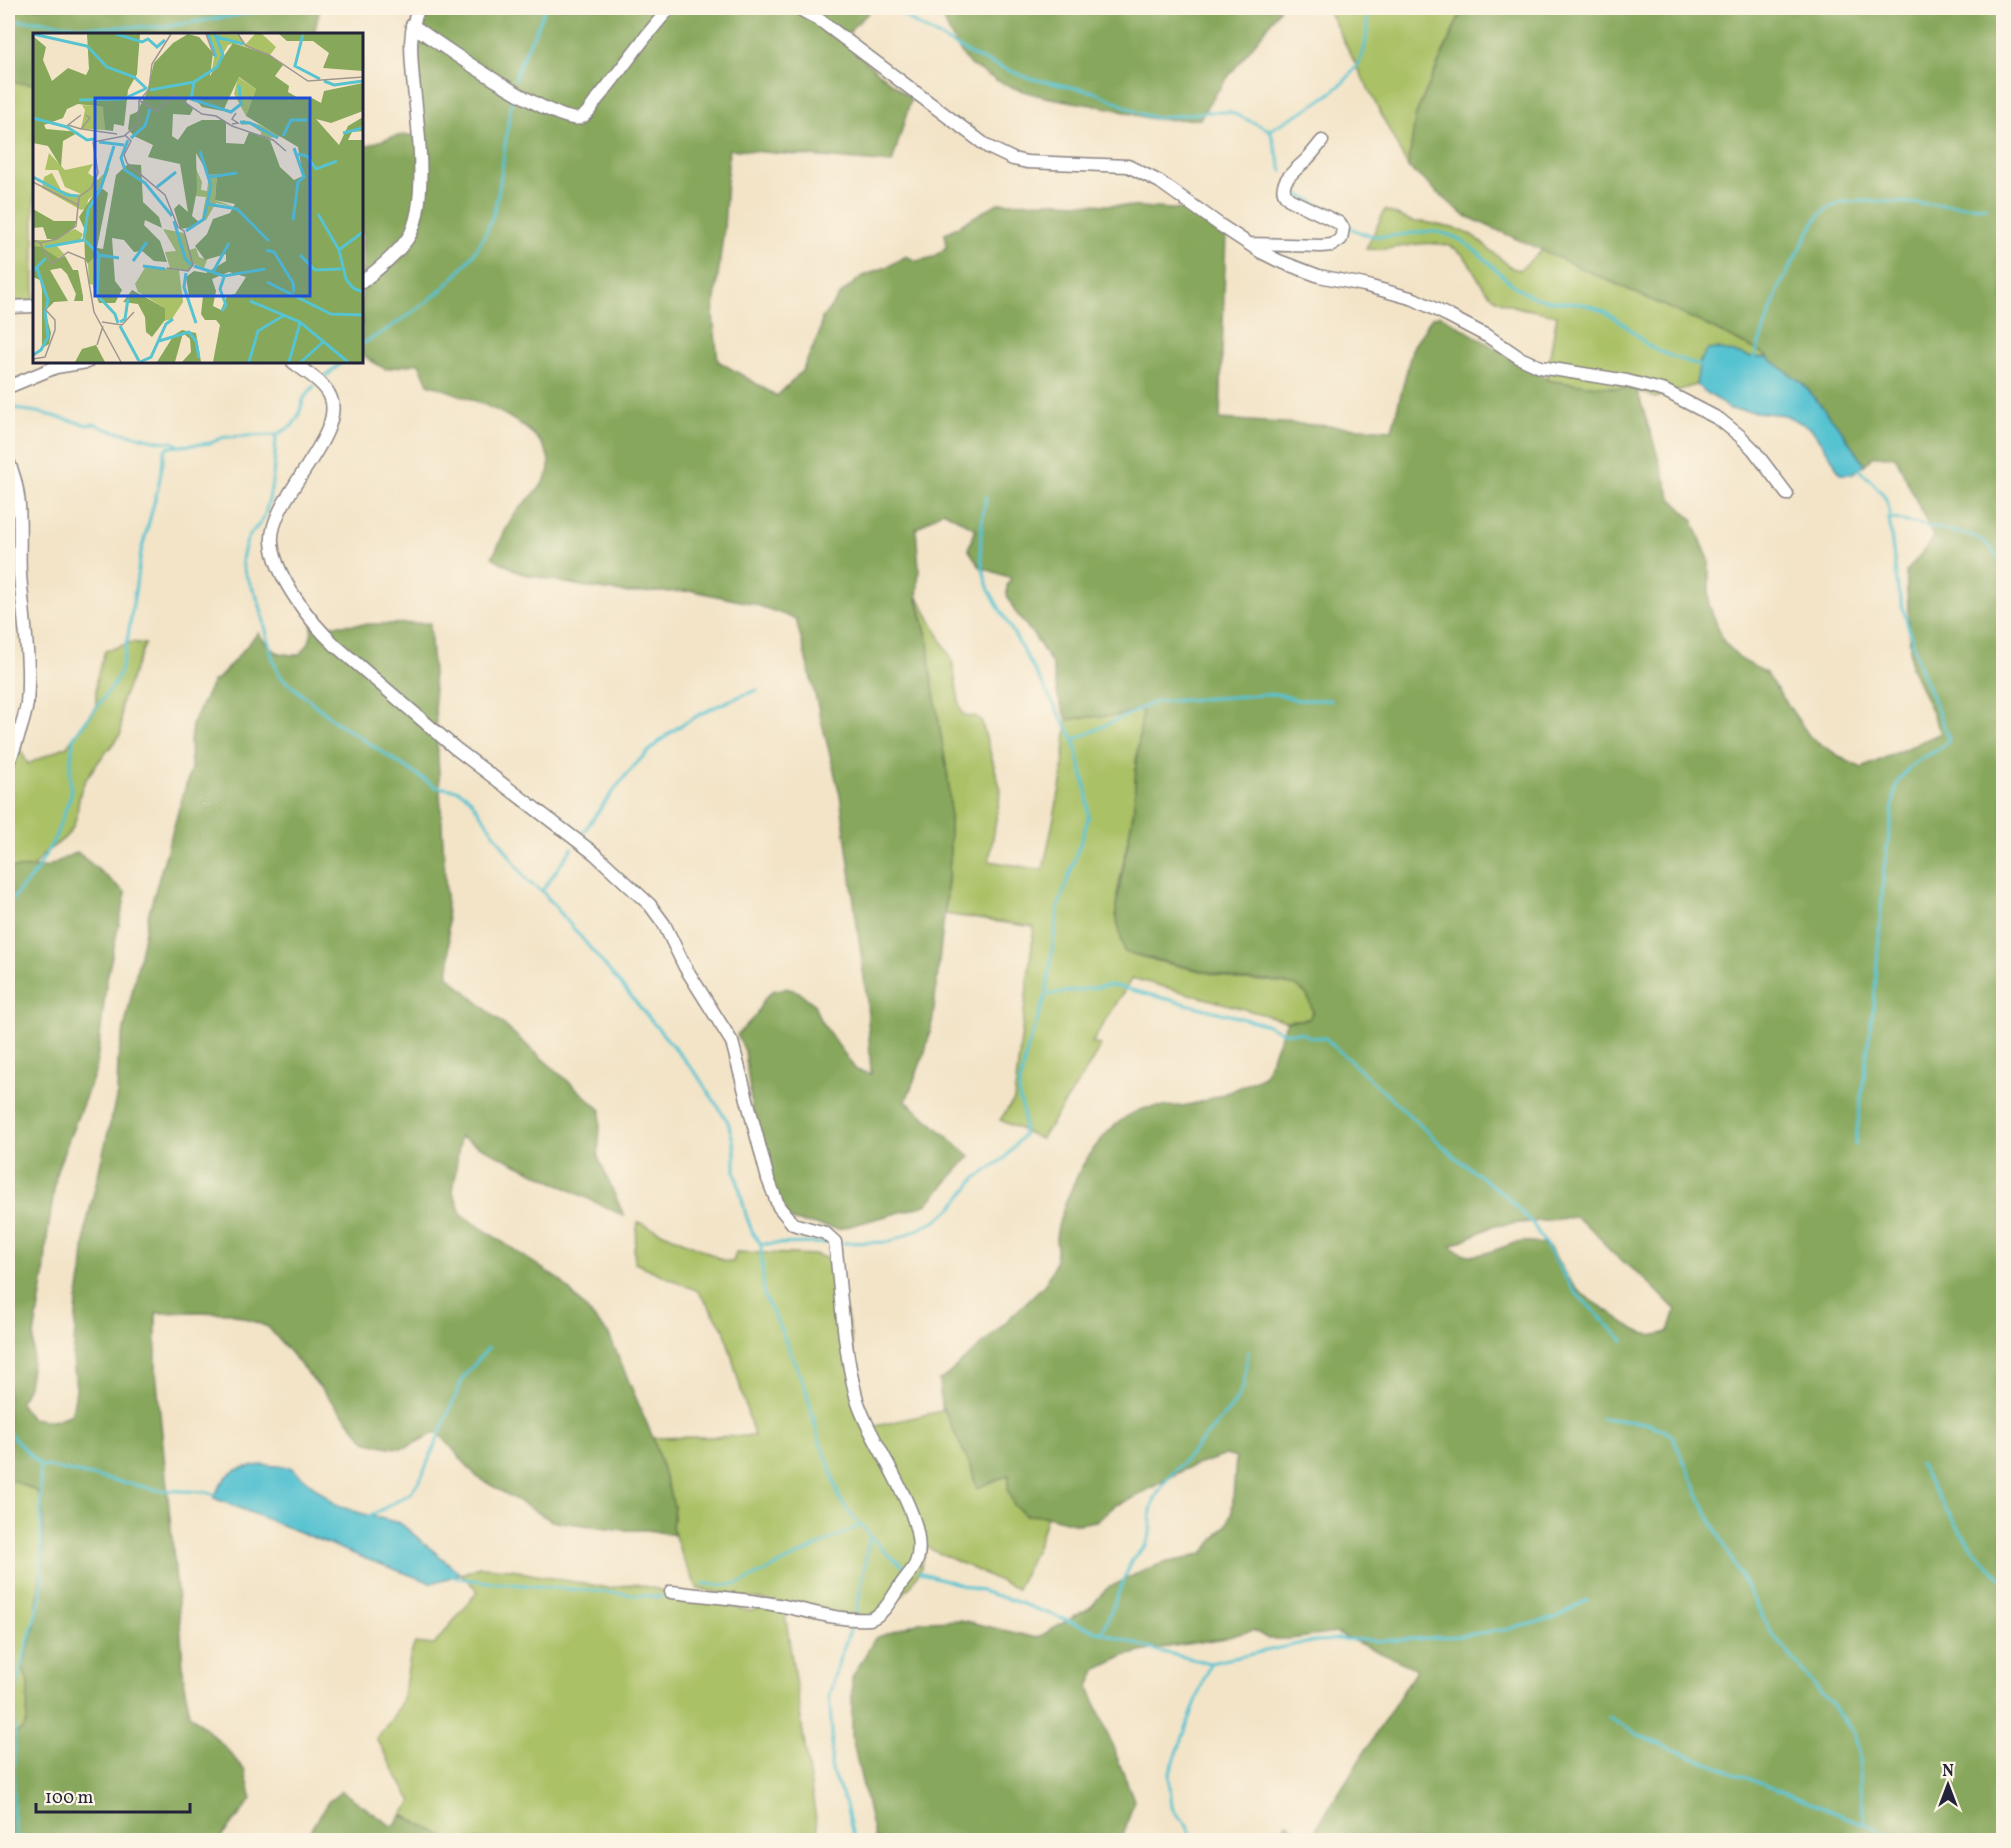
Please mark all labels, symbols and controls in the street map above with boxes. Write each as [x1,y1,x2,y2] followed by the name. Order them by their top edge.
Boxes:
[33,33,363,363] inset map
[1918,1755,1978,1815] north arrow
[1942,1761,1954,1783] text: N
[36,1776,190,1814] scale bar
[45,1786,94,1811] text: 100 m

